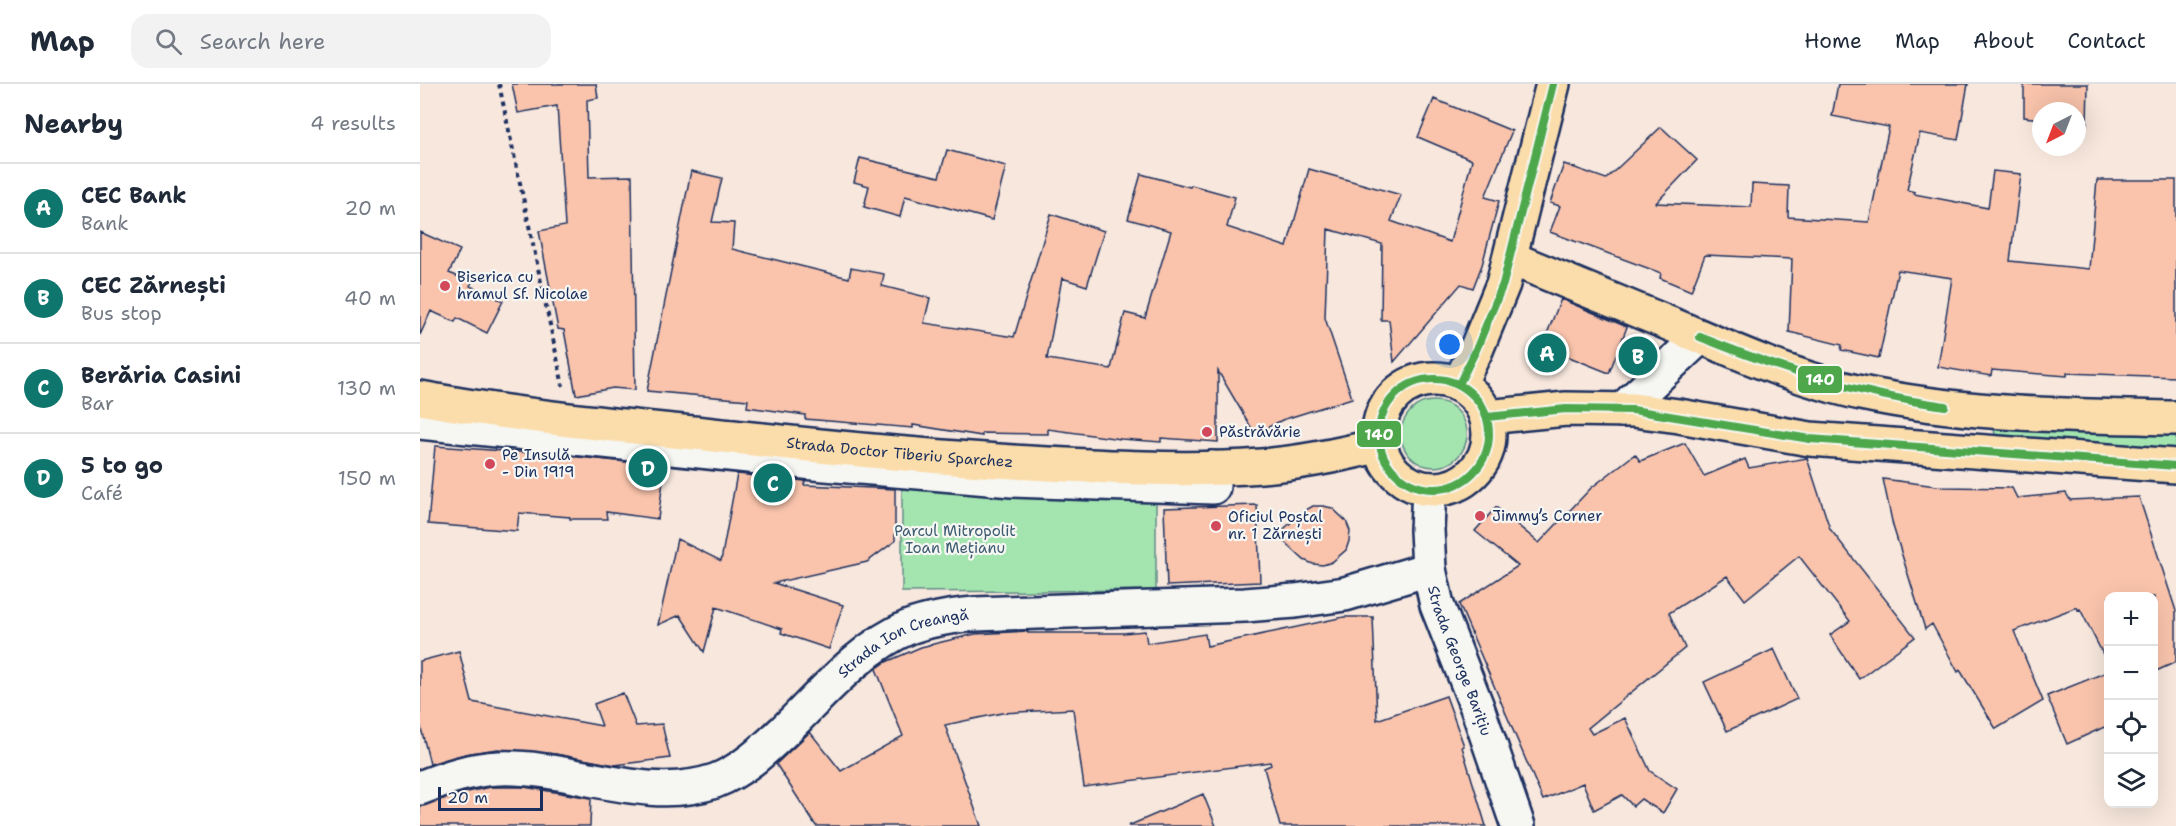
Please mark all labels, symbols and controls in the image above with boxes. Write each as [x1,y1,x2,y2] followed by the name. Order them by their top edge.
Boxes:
[131,14,551,68] search box
[30,22,95,60] text: Map
[152,25,185,58] icon: search
[200,27,325,56] text: Search here
[1804,27,1862,55] text: Home
[1895,27,1940,55] text: Map
[1973,27,2034,55] text: About
[2067,27,2146,55] text: Contact
[2032,102,2086,156] north arrow
[24,106,123,141] text: Nearby
[310,110,396,136] text: 4 results
[81,181,187,210] text: CEC Bank
[36,195,51,221] text: A
[345,195,396,221] text: 20 m
[81,210,129,236] text: Bank
[457,267,588,304] place label: Biserica cu hramul Sf. Nicolae
[81,271,226,300] text: CEC Zărnești
[438,279,452,293] marker: Biserica cu hramul Sf. Nicolae
[37,285,50,311] text: B
[344,285,396,311] text: 40 m
[81,300,162,326] text: Bus stop
[1435,330,1464,359] your location
[1528,330,1566,376] pin: A
[1618,334,1658,378] pin: B
[81,361,241,390] text: Berăria Casini
[1797,365,1843,394] line badge: 140
[1805,369,1835,390] text: 140
[37,375,50,401] text: C
[337,375,396,401] text: 130 m
[81,390,114,416] text: Bar
[1356,420,1402,448] line badge: 140
[1219,422,1301,442] place label: Păstrăvărie
[1364,424,1394,445] text: 140
[1200,425,1214,439] marker: Păstrăvărie
[785,433,1014,472] street label: Strada Doctor Tiberiu Sparchez
[502,445,574,482] place label: Pe Insulă - Din 1919
[628,446,668,490] pin: D
[81,451,163,480] text: 5 to go
[483,457,497,471] marker: Pe Insulă - Din 1919
[754,460,792,506] pin: C
[36,465,51,491] text: D
[338,465,396,491] text: 150 m
[81,480,123,506] text: Café
[1492,506,1602,526] place label: Jimmy’s Corner
[1228,507,1323,545] place label: Oficiul Poștal nr. 1 Zărnești
[1473,509,1487,523] marker: Jimmy’s Corner
[1209,519,1223,533] marker: Oficiul Poștal nr. 1 Zărnești
[894,521,1016,559] park label: Parcul Mitropolit Ioan Mețianu
[1423,584,1496,739] street label: Strada George Barițiu
[2104,592,2158,808] map controls
[2104,592,2158,646] button: +
[833,605,970,682] street label: Strada Ion Creangă
[2104,646,2158,700] button: −
[2104,700,2158,754] button: locate
[2104,754,2158,808] button: layers
[438,784,543,812] scale bar
[447,787,488,808] text: 20 m

